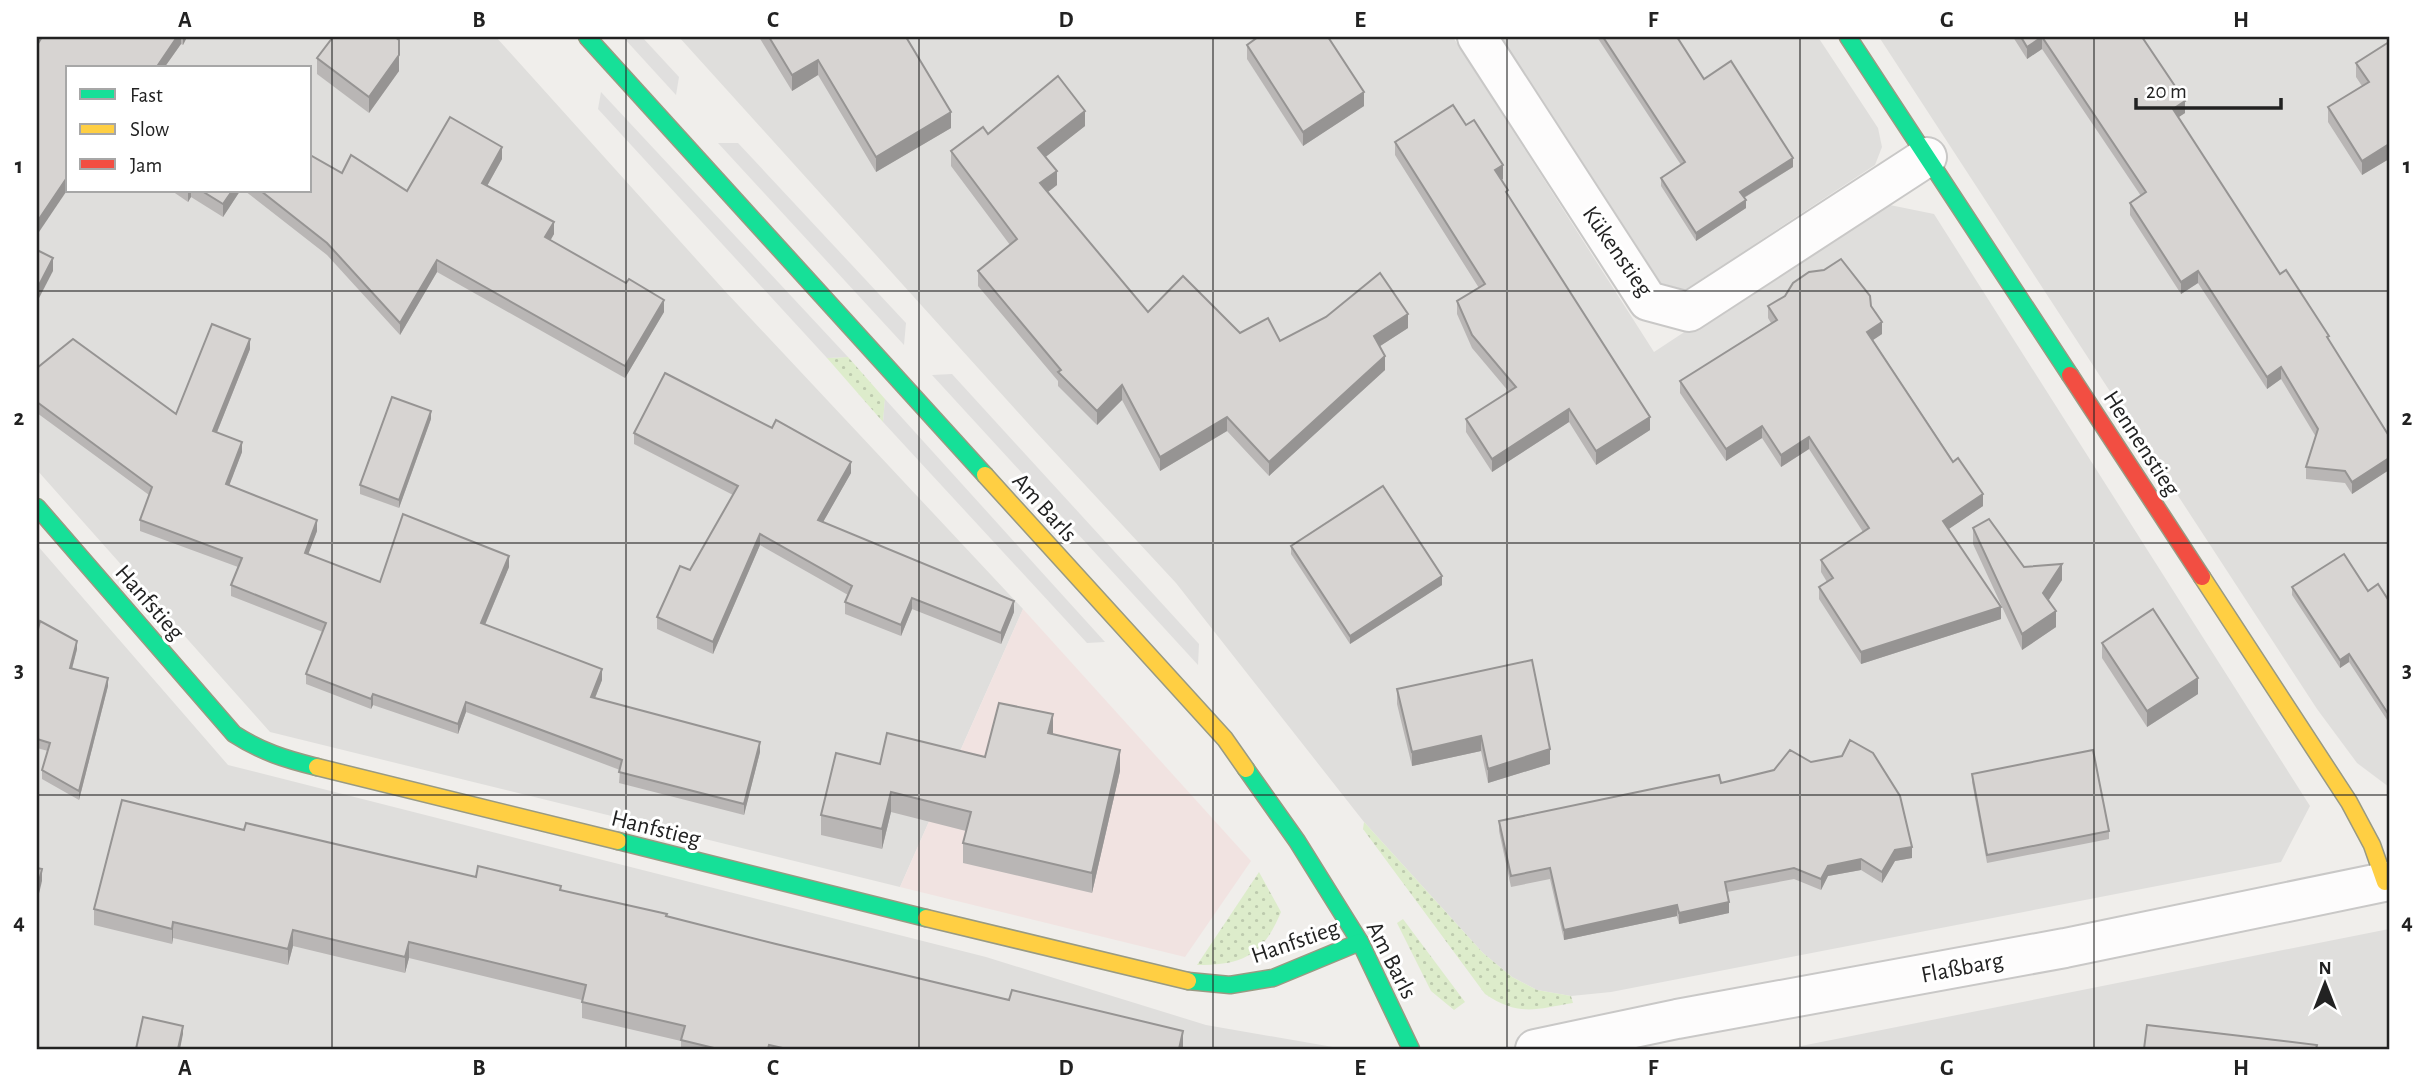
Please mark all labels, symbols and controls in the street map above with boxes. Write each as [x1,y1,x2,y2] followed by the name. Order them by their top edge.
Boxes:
[178,9,192,32] text: A
[472,9,486,32] text: B
[767,9,779,32] text: C
[1058,9,1074,32] text: D
[1354,9,1366,32] text: E
[1648,9,1659,32] text: F
[1940,9,1954,32] text: G
[2233,9,2249,32] text: H
[66,66,312,192] legend
[2136,66,2281,110] scale bar
[2146,81,2187,102] text: 20 m
[130,85,163,106] text: Fast
[130,119,169,140] text: Slow
[15,155,23,178] text: 1
[130,155,162,176] text: Jam
[2403,155,2411,178] text: 1
[1578,202,1657,301] street label: Kükenstieg
[2098,387,2184,501] street label: Hennenstieg
[14,407,25,430] text: 2
[2402,407,2413,430] text: 2
[1008,469,1081,547] street label: Am Barls
[110,560,188,645] street label: Hanfstieg
[14,659,24,682] text: 3
[2402,659,2412,682] text: 3
[609,806,703,852] street label: Hanfstieg
[13,911,25,934] text: 4
[2401,911,2413,934] text: 4
[1248,916,1343,968] street label: Hanfstieg
[1362,918,1421,1003] street label: Am Barls
[1919,948,2006,988] street label: Flaßbarg
[2290,950,2360,1020] north arrow
[2318,959,2332,978] text: N
[178,1057,192,1080] text: A
[472,1057,486,1080] text: B
[767,1057,779,1080] text: C
[1058,1057,1074,1080] text: D
[1354,1057,1366,1080] text: E
[1648,1057,1659,1080] text: F
[1940,1057,1954,1080] text: G
[2233,1057,2249,1080] text: H

